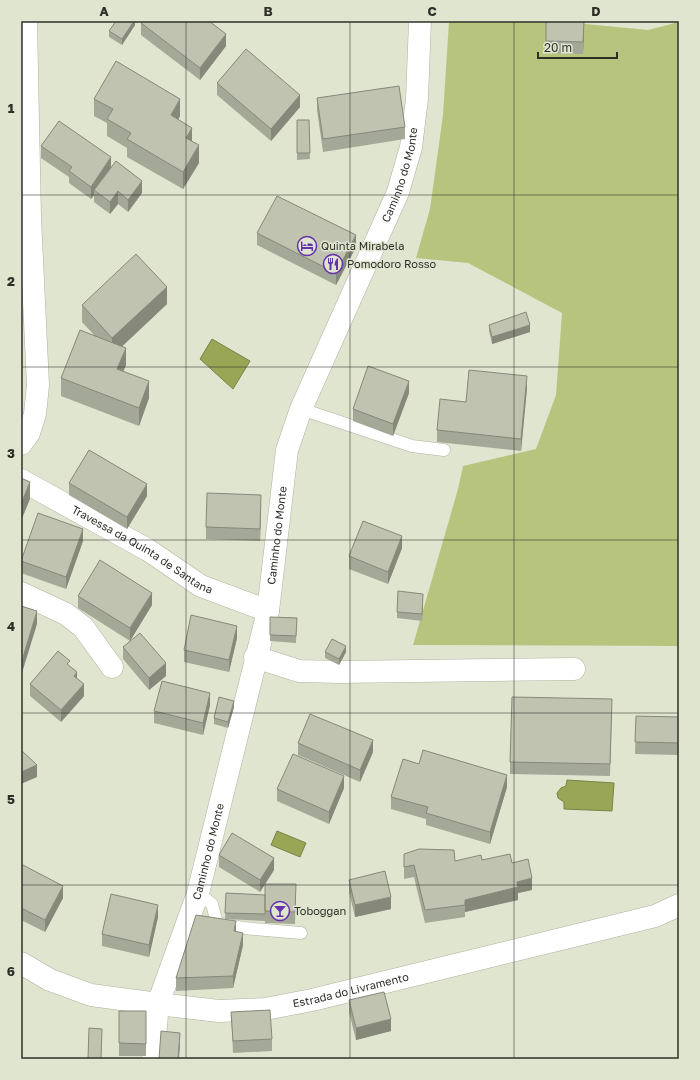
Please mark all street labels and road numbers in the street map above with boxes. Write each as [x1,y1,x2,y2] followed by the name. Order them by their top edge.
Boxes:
[378,127,419,224] street label: Caminho do Monte
[264,485,289,585] street label: Caminho do Monte
[70,502,215,596] street label: Travessa da Quinta de Santana
[189,802,226,901] street label: Caminho do Monte
[291,969,410,1010] street label: Estrada do Livramento

